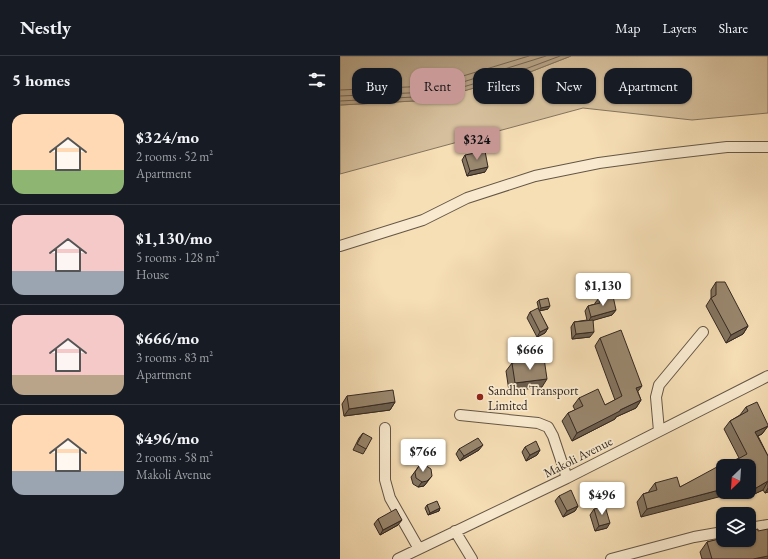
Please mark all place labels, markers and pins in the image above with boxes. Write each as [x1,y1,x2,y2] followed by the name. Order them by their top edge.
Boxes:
[453,127,501,161] pin: $324
[570,273,636,307] pin: $1,130
[506,337,554,371] pin: $666
[488,382,578,414] place label: Sandhu Transport Limited
[475,392,485,402] marker: Sandhu Transport Limited
[399,439,447,473] pin: $766
[578,482,626,516] pin: $496

